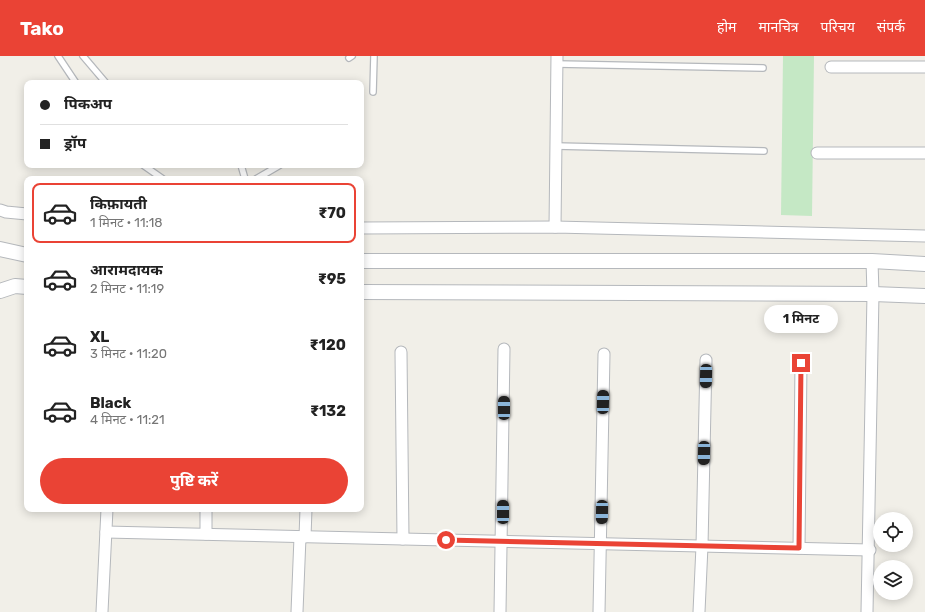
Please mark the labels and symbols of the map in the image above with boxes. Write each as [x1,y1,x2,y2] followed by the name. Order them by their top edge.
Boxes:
[764,305,838,333] callout: 1 मिनट
[792,354,810,372] route end
[700,364,712,388] car
[597,390,609,414] car
[498,396,510,420] car
[698,441,710,465] car
[497,500,509,524] car
[596,500,608,524] car
[437,531,455,549] route start

